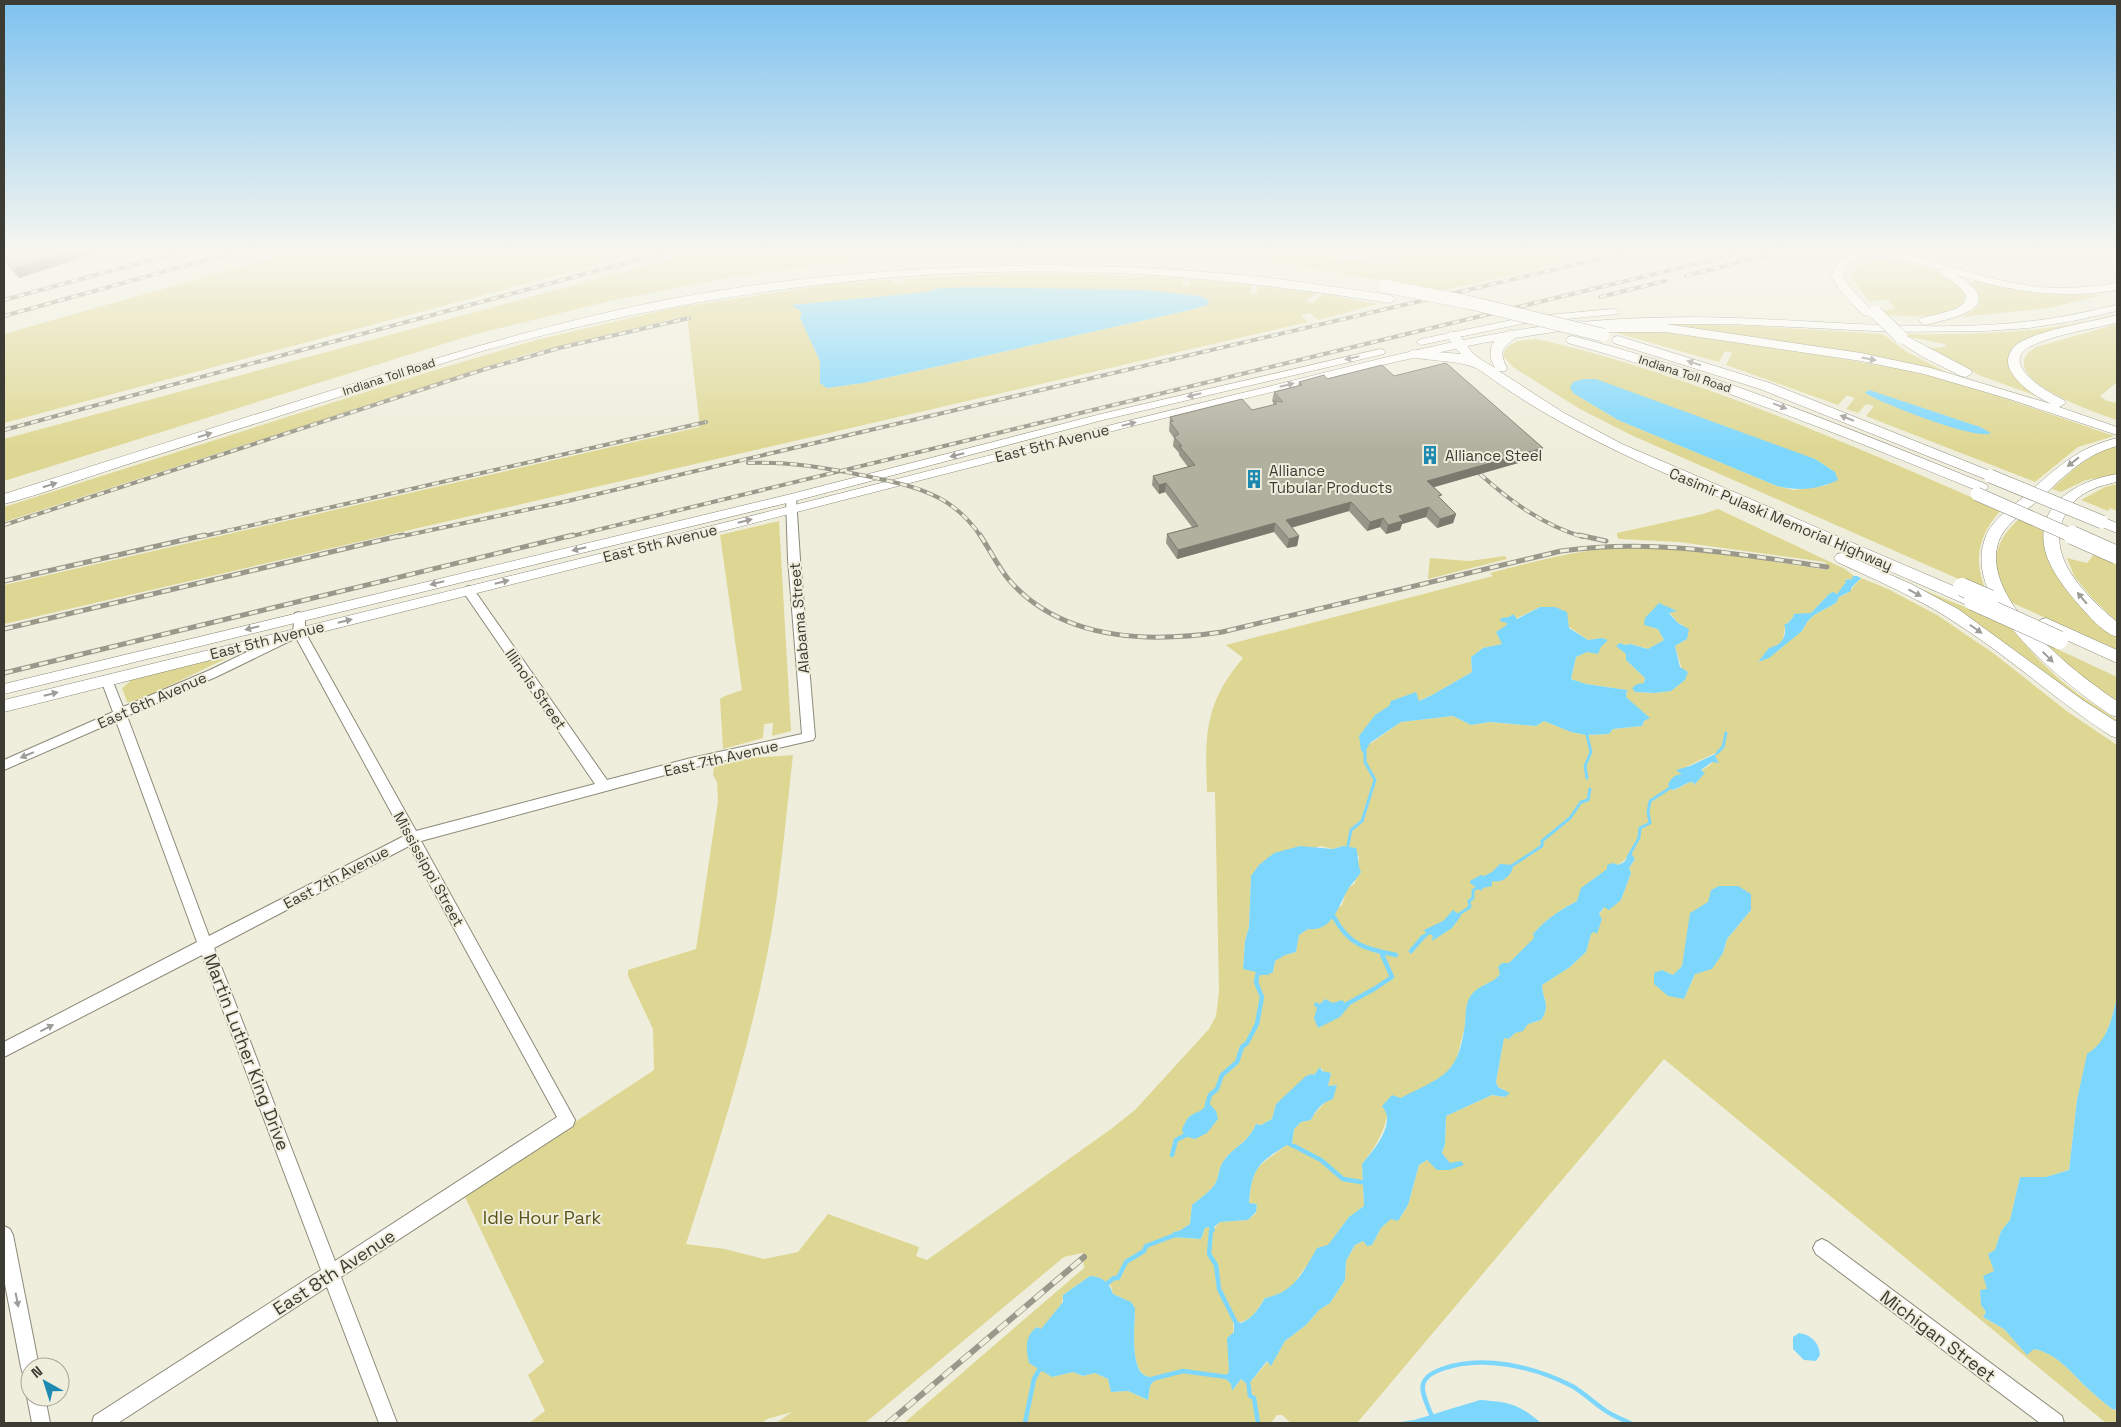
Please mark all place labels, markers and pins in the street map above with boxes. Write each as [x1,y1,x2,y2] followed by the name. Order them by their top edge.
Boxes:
[1419,444,1441,466] building icon: Alliance Steel
[1445,446,1542,465] place label: Alliance Steel
[1269,461,1393,497] place label: Alliance Tubular Products
[1243,468,1265,490] building icon: Alliance Tubular Products

